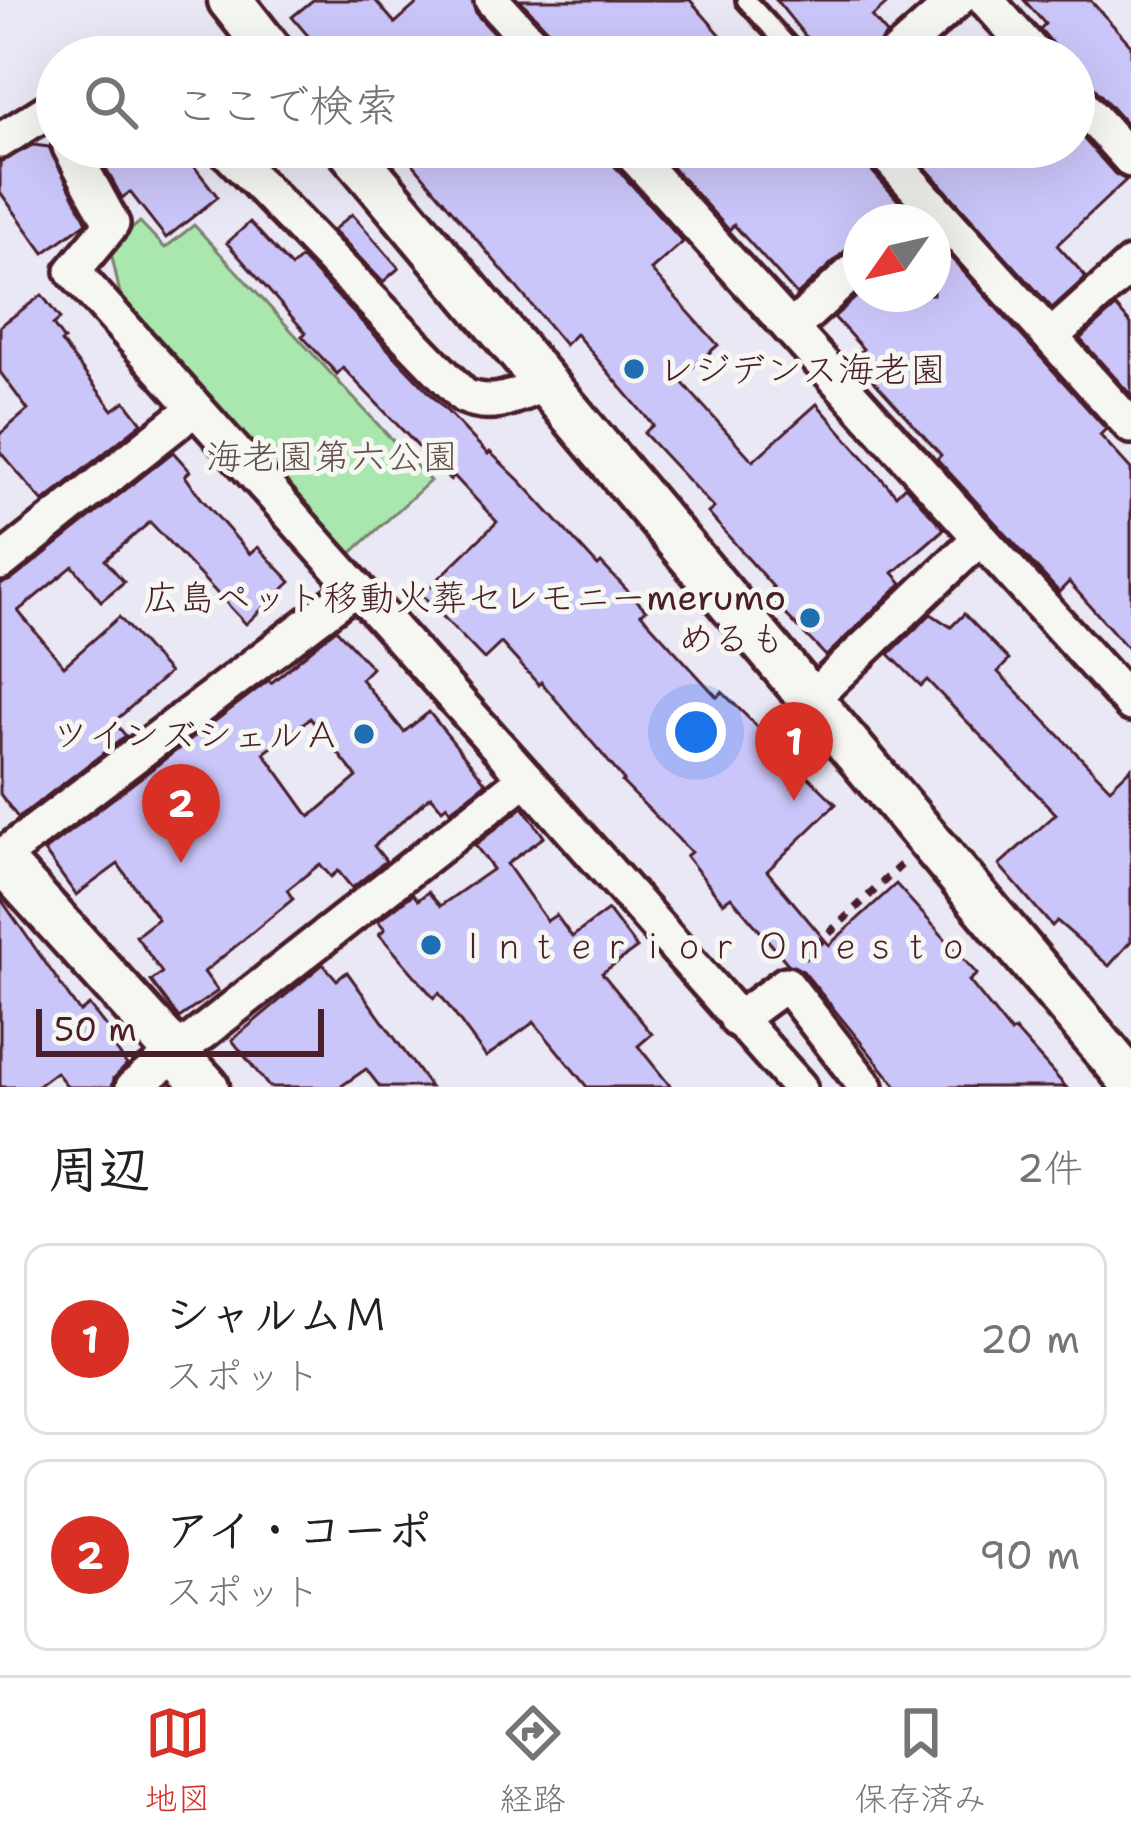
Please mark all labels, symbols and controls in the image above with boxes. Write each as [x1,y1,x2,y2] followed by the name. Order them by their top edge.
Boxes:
[36,36,1095,168] search box
[78,69,144,135] icon: search
[174,75,399,135] text: ここで検索
[843,204,951,312] north arrow
[658,345,946,394] place label: レジデンス海老園
[621,356,647,382] marker: レジデンス海老園
[206,432,458,481] park label: 海老園第六公園
[143,573,786,663] place label: 広島ペット移動火葬セレモニーmerumo めるも
[797,605,823,631] marker: 広島ペット移動火葬セレモニーmerumo めるも
[666,702,726,762] your location
[755,702,833,801] pin: 1
[52,710,340,759] place label: ツインズシェルＡ
[351,721,377,747] marker: ツインズシェルＡ
[142,764,220,863] pin: 2
[455,921,971,970] place label: Ｉｎｔｅｒｉｏｒ Ｏｎｅｓｔｏ
[418,932,444,958] marker: Ｉｎｔｅｒｉｏｒ Ｏｎｅｓｔｏ
[36,1003,324,1056] scale bar
[54,1007,137,1052] text: 50 m
[48,1135,150,1203] text: 周辺
[1017,1142,1083,1194] text: 2件
[165,1284,388,1344] text: シャルムＭ
[81,1313,99,1365] text: 1
[980,1313,1080,1365] text: 20 m
[165,1349,321,1401] text: スポット
[165,1500,432,1560] text: アイ・コーポ
[76,1529,104,1581] text: 2
[979,1529,1080,1581] text: 90 m
[165,1565,321,1617] text: スポット
[145,1700,211,1821] tab: 地図
[500,1700,566,1821] tab: 経路
[855,1700,987,1821] tab: 保存済み

